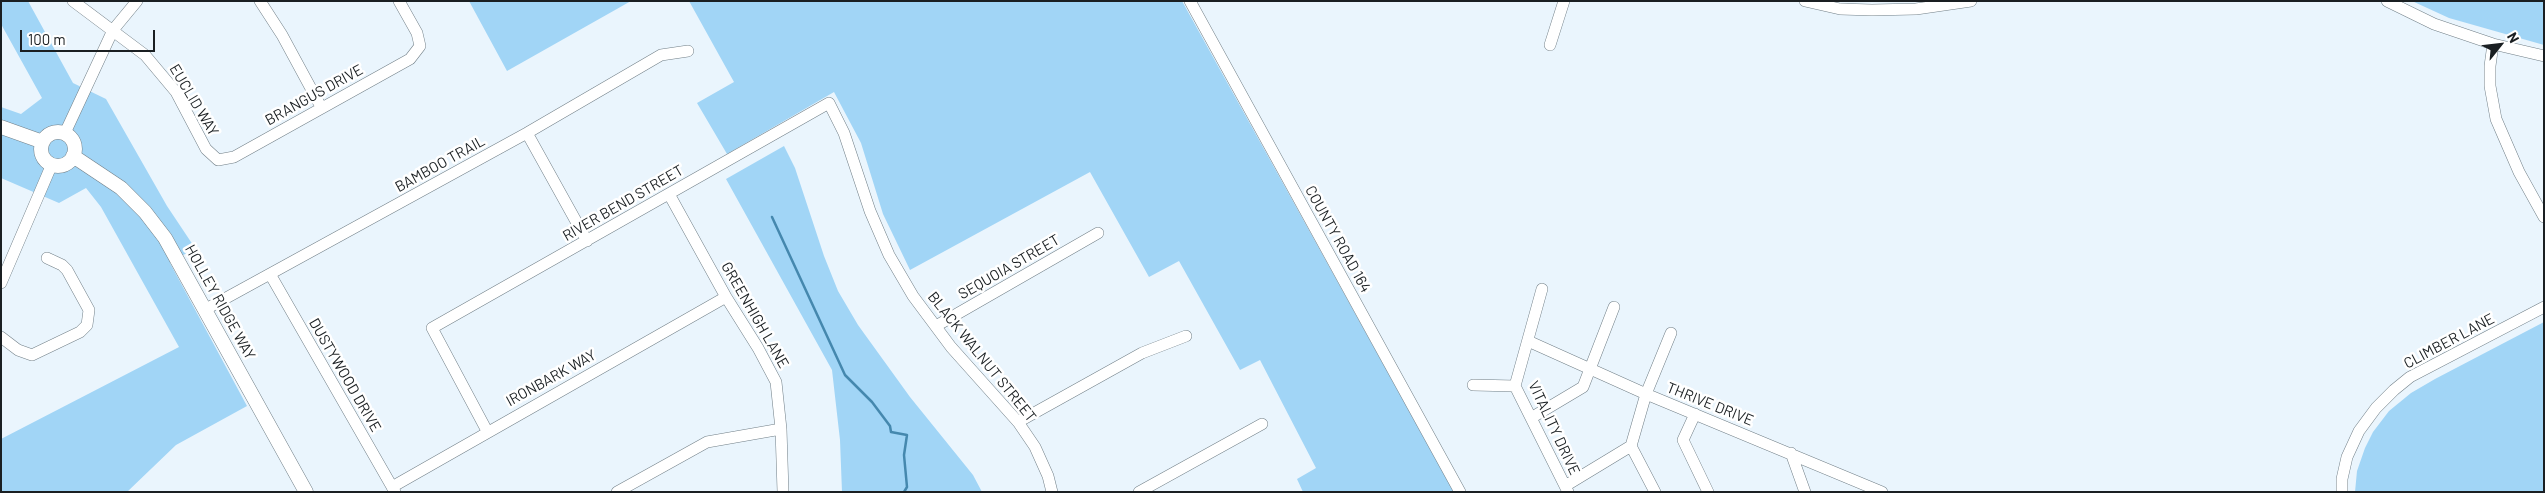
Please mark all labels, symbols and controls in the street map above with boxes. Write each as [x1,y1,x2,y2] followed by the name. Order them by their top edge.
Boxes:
[22,20,158,52] scale bar
[2475,20,2525,70] north arrow
[2504,29,2523,46] text: N
[28,30,66,48] text: 100 m
[166,61,222,139] street label: EUCLID WAY
[262,61,366,129] street label: BRANGUS DRIVE
[392,132,488,196] street label: BAMBOO TRAIL
[559,161,687,245] street label: RIVER BEND STREET
[1301,182,1375,296] street label: COUNTY ROAD 164
[955,231,1063,303] street label: SEQUOIA STREET
[181,241,259,363] street label: HOLLEY RIDGE WAY
[717,259,793,371] street label: GREENHIGH LANE
[924,288,1040,426] street label: BLACK WALNUT STREET
[2401,310,2497,372] street label: CLIMBER LANE
[305,315,385,435] street label: DUSTYWOOD DRIVE
[503,346,599,410] street label: IRONBARK WAY
[1524,378,1584,478] street label: VITALITY DRIVE
[1664,378,1756,430] street label: THRIVE DRIVE

